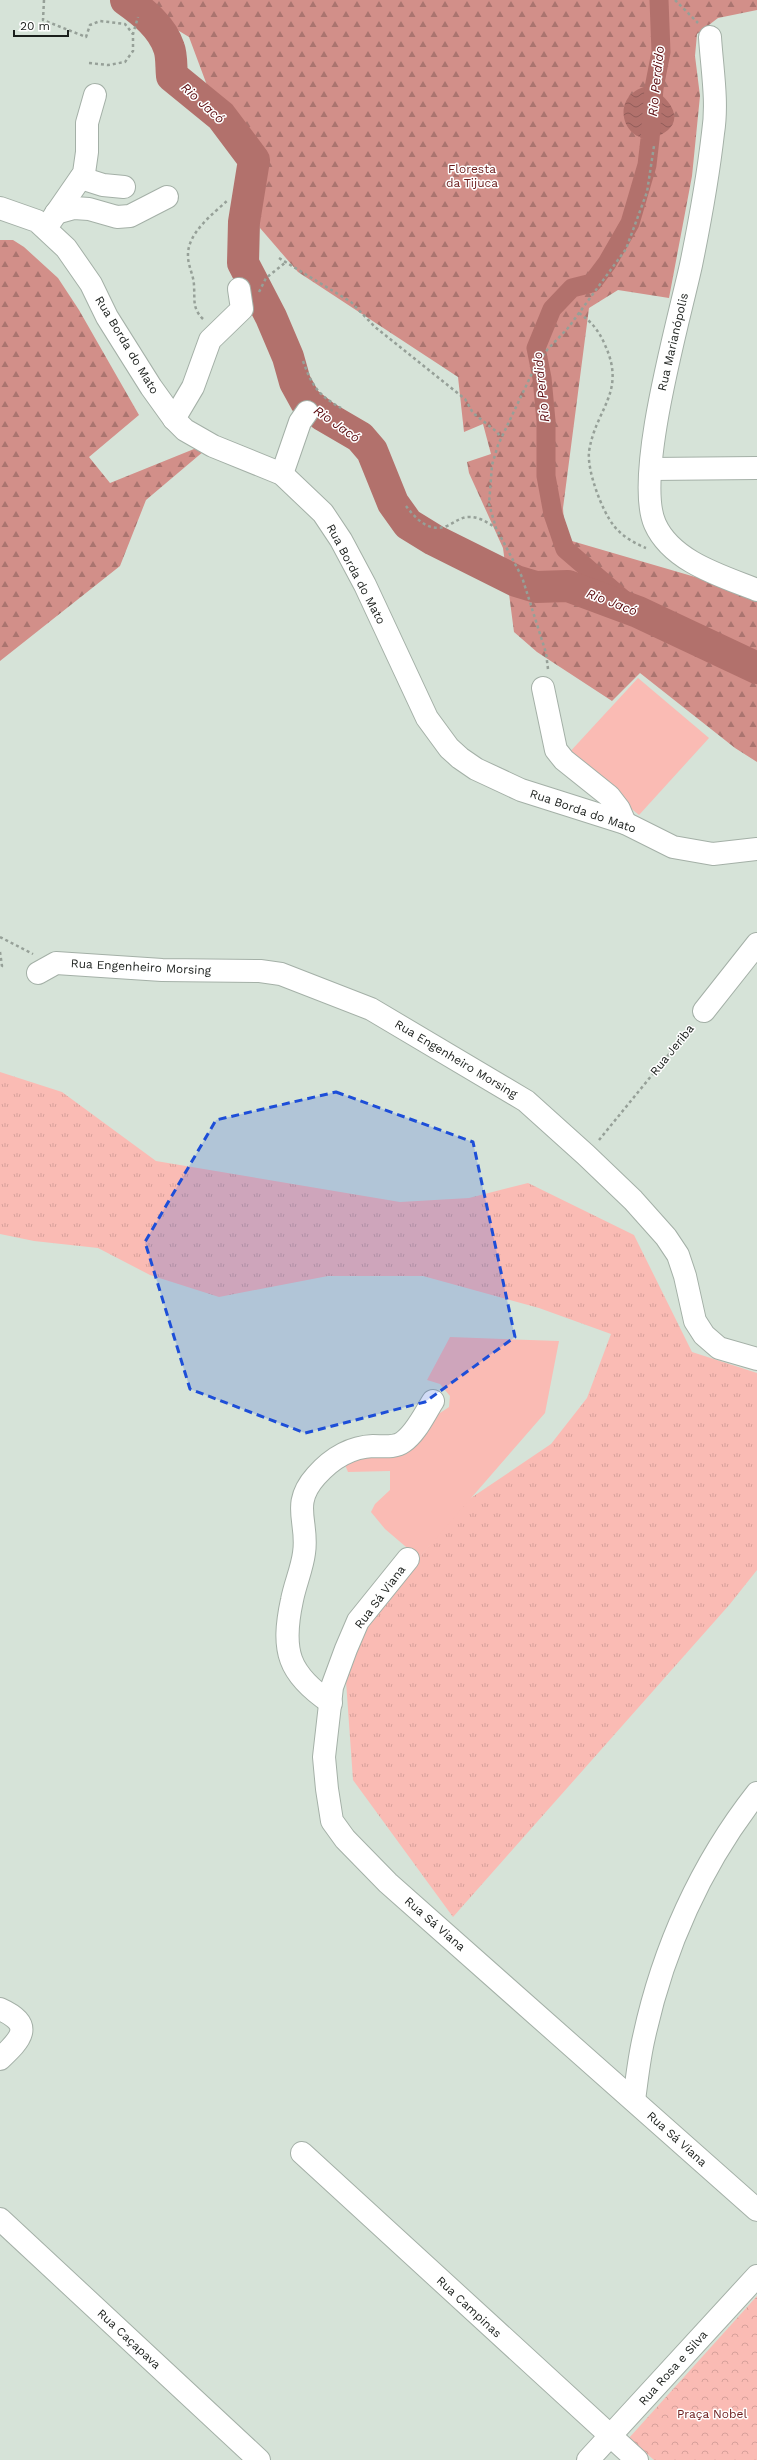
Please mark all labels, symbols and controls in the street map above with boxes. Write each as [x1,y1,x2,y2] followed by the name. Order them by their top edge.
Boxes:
[14,12,68,38] scale bar
[20,19,50,33] text: 20 m
[645,45,667,117] water label: Rio Perdido
[178,80,228,126] water label: Rio Jacó
[446,162,498,190] park label: Floresta da Tijuca
[655,292,691,392] street label: Rua Marianópolis
[92,294,162,396] street label: Rua Borda do Mato
[530,351,552,423] water label: Rio Perdido
[311,403,363,445] water label: Rio Jacó
[324,521,388,627] street label: Rua Borda do Mato
[585,585,639,619] water label: Rio Jacó
[528,786,638,836] street label: Rua Borda do Mato
[70,956,212,978] street label: Rua Engenheiro Morsing
[392,1017,520,1102] street label: Rua Engenheiro Morsing
[647,1022,697,1078] street label: Rua Jeriba
[352,1562,408,1631] street label: Rua Sá Viana
[402,1894,468,1954] street label: Rua Sá Viana
[644,2108,710,2170] street label: Rua Sá Viana
[434,2273,504,2341] street label: Rua Campinas
[94,2306,164,2372] street label: Rua Caçapava
[636,2328,710,2408] street label: Rua Rosa e Silva
[677,2407,747,2421] park label: Praça Nobel

